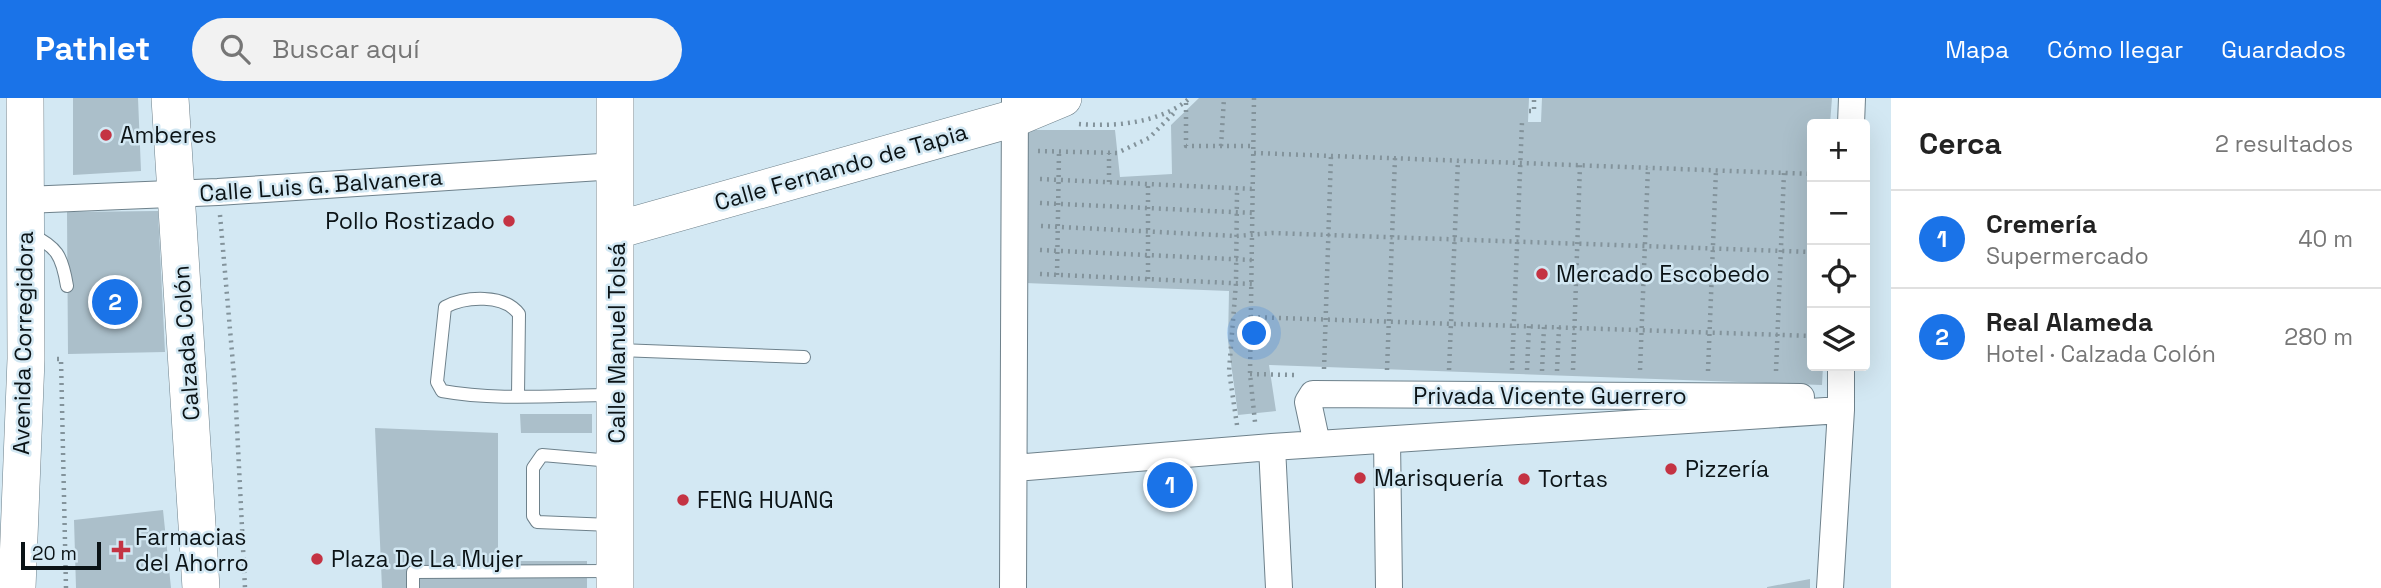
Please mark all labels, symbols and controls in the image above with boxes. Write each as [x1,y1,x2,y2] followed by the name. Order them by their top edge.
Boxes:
[192,18,682,81] search box
[35,28,150,70] text: Pathlet
[216,30,254,68] icon: search
[272,32,420,66] text: Buscar aquí
[1945,34,2009,65] text: Mapa
[2047,34,2183,65] text: Cómo llegar
[2221,34,2346,65] text: Guardados
[711,116,971,218] street label: Calle Fernando de Tapia
[1807,119,1870,371] map controls
[1807,119,1870,182] button: +
[120,120,217,150] place label: Amberes
[1919,124,2002,163] text: Cerca
[98,127,114,143] marker: Amberes
[2215,129,2353,159] text: 2 resultados
[198,162,444,208] street label: Calle Luis G. Balvanera
[1807,182,1870,245] button: −
[325,206,495,236] place label: Pollo Rostizado
[1986,207,2097,241] text: Cremería
[501,213,517,229] marker: Pollo Rostizado
[1937,224,1947,254] text: 1
[2298,224,2353,254] text: 40 m
[6,231,40,455] street label: Avenida Corregidora
[1986,241,2149,271] text: Supermercado
[602,243,632,443] street label: Calle Manuel Tolsá
[1807,245,1870,308] button: locate
[1556,259,1770,289] place label: Mercado Escobedo
[166,264,206,422] street label: Calzada Colón
[1534,266,1550,282] marker: Mercado Escobedo
[92,276,138,328] pin: 2
[1986,305,2153,339] text: Real Alameda
[1807,308,1870,371] button: layers
[1237,316,1271,350] your location
[1935,322,1949,352] text: 2
[2284,322,2353,352] text: 280 m
[1986,339,2216,369] text: Hotel · Calzada Colón
[1413,381,1687,411] street label: Privada Vicente Guerrero
[1685,454,1769,484] place label: Pizzería
[1147,459,1193,511] pin: 1
[1663,461,1679,477] marker: Pizzería
[1374,463,1504,493] place label: Marisquería
[1538,464,1608,494] place label: Tortas
[1352,470,1368,486] marker: Marisquería
[1516,471,1532,487] marker: Tortas
[697,485,834,515] place label: FENG HUANG
[675,492,691,508] marker: FENG HUANG
[135,522,249,578] place label: Farmacias del Ahorro
[21,539,102,571] scale bar
[32,541,77,566] text: 20 m
[113,542,129,558] marker: Farmacias del Ahorro
[331,544,523,574] place label: Plaza De La Mujer
[309,551,325,567] marker: Plaza De La Mujer

